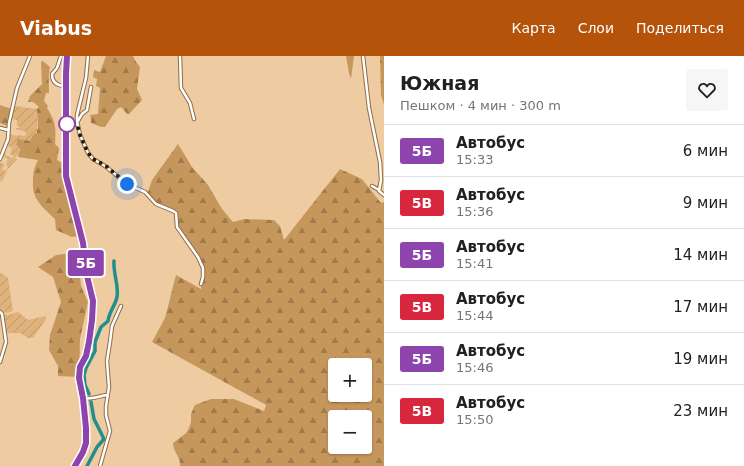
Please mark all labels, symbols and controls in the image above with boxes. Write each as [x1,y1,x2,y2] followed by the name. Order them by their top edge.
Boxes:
[20,17,92,39] text: Viabus
[512,20,556,36] text: Карта
[578,20,614,36] text: Слои
[636,20,724,36] text: Поделиться
[686,69,728,111] button: heart
[400,72,479,94] text: Южная
[400,98,561,113] text: Пешком · 4 мин · 300 m
[58,115,76,133] unlabelled marker
[456,134,525,152] text: Автобус
[683,142,728,160] text: 6 мин
[412,143,432,159] text: 5Б
[456,152,493,167] text: 15:33
[117,174,137,194] your location
[456,186,525,204] text: Автобус
[683,194,728,212] text: 9 мин
[412,195,432,211] text: 5В
[456,204,493,219] text: 15:36
[456,238,525,256] text: Автобус
[673,246,728,264] text: 14 мин
[412,247,432,263] text: 5Б
[68,250,104,276] line badge: 5Б
[76,255,96,271] text: 5Б
[456,256,493,271] text: 15:41
[456,290,525,308] text: Автобус
[673,298,728,316] text: 17 мин
[412,299,432,315] text: 5В
[456,308,493,323] text: 15:44
[456,342,525,360] text: Автобус
[673,350,728,368] text: 19 мин
[412,351,432,367] text: 5Б
[328,358,372,454] map controls
[328,358,372,402] button: +
[456,360,493,375] text: 15:46
[456,394,525,412] text: Автобус
[673,402,728,420] text: 23 мин
[412,403,432,419] text: 5В
[328,410,372,454] button: −
[456,412,493,427] text: 15:50

